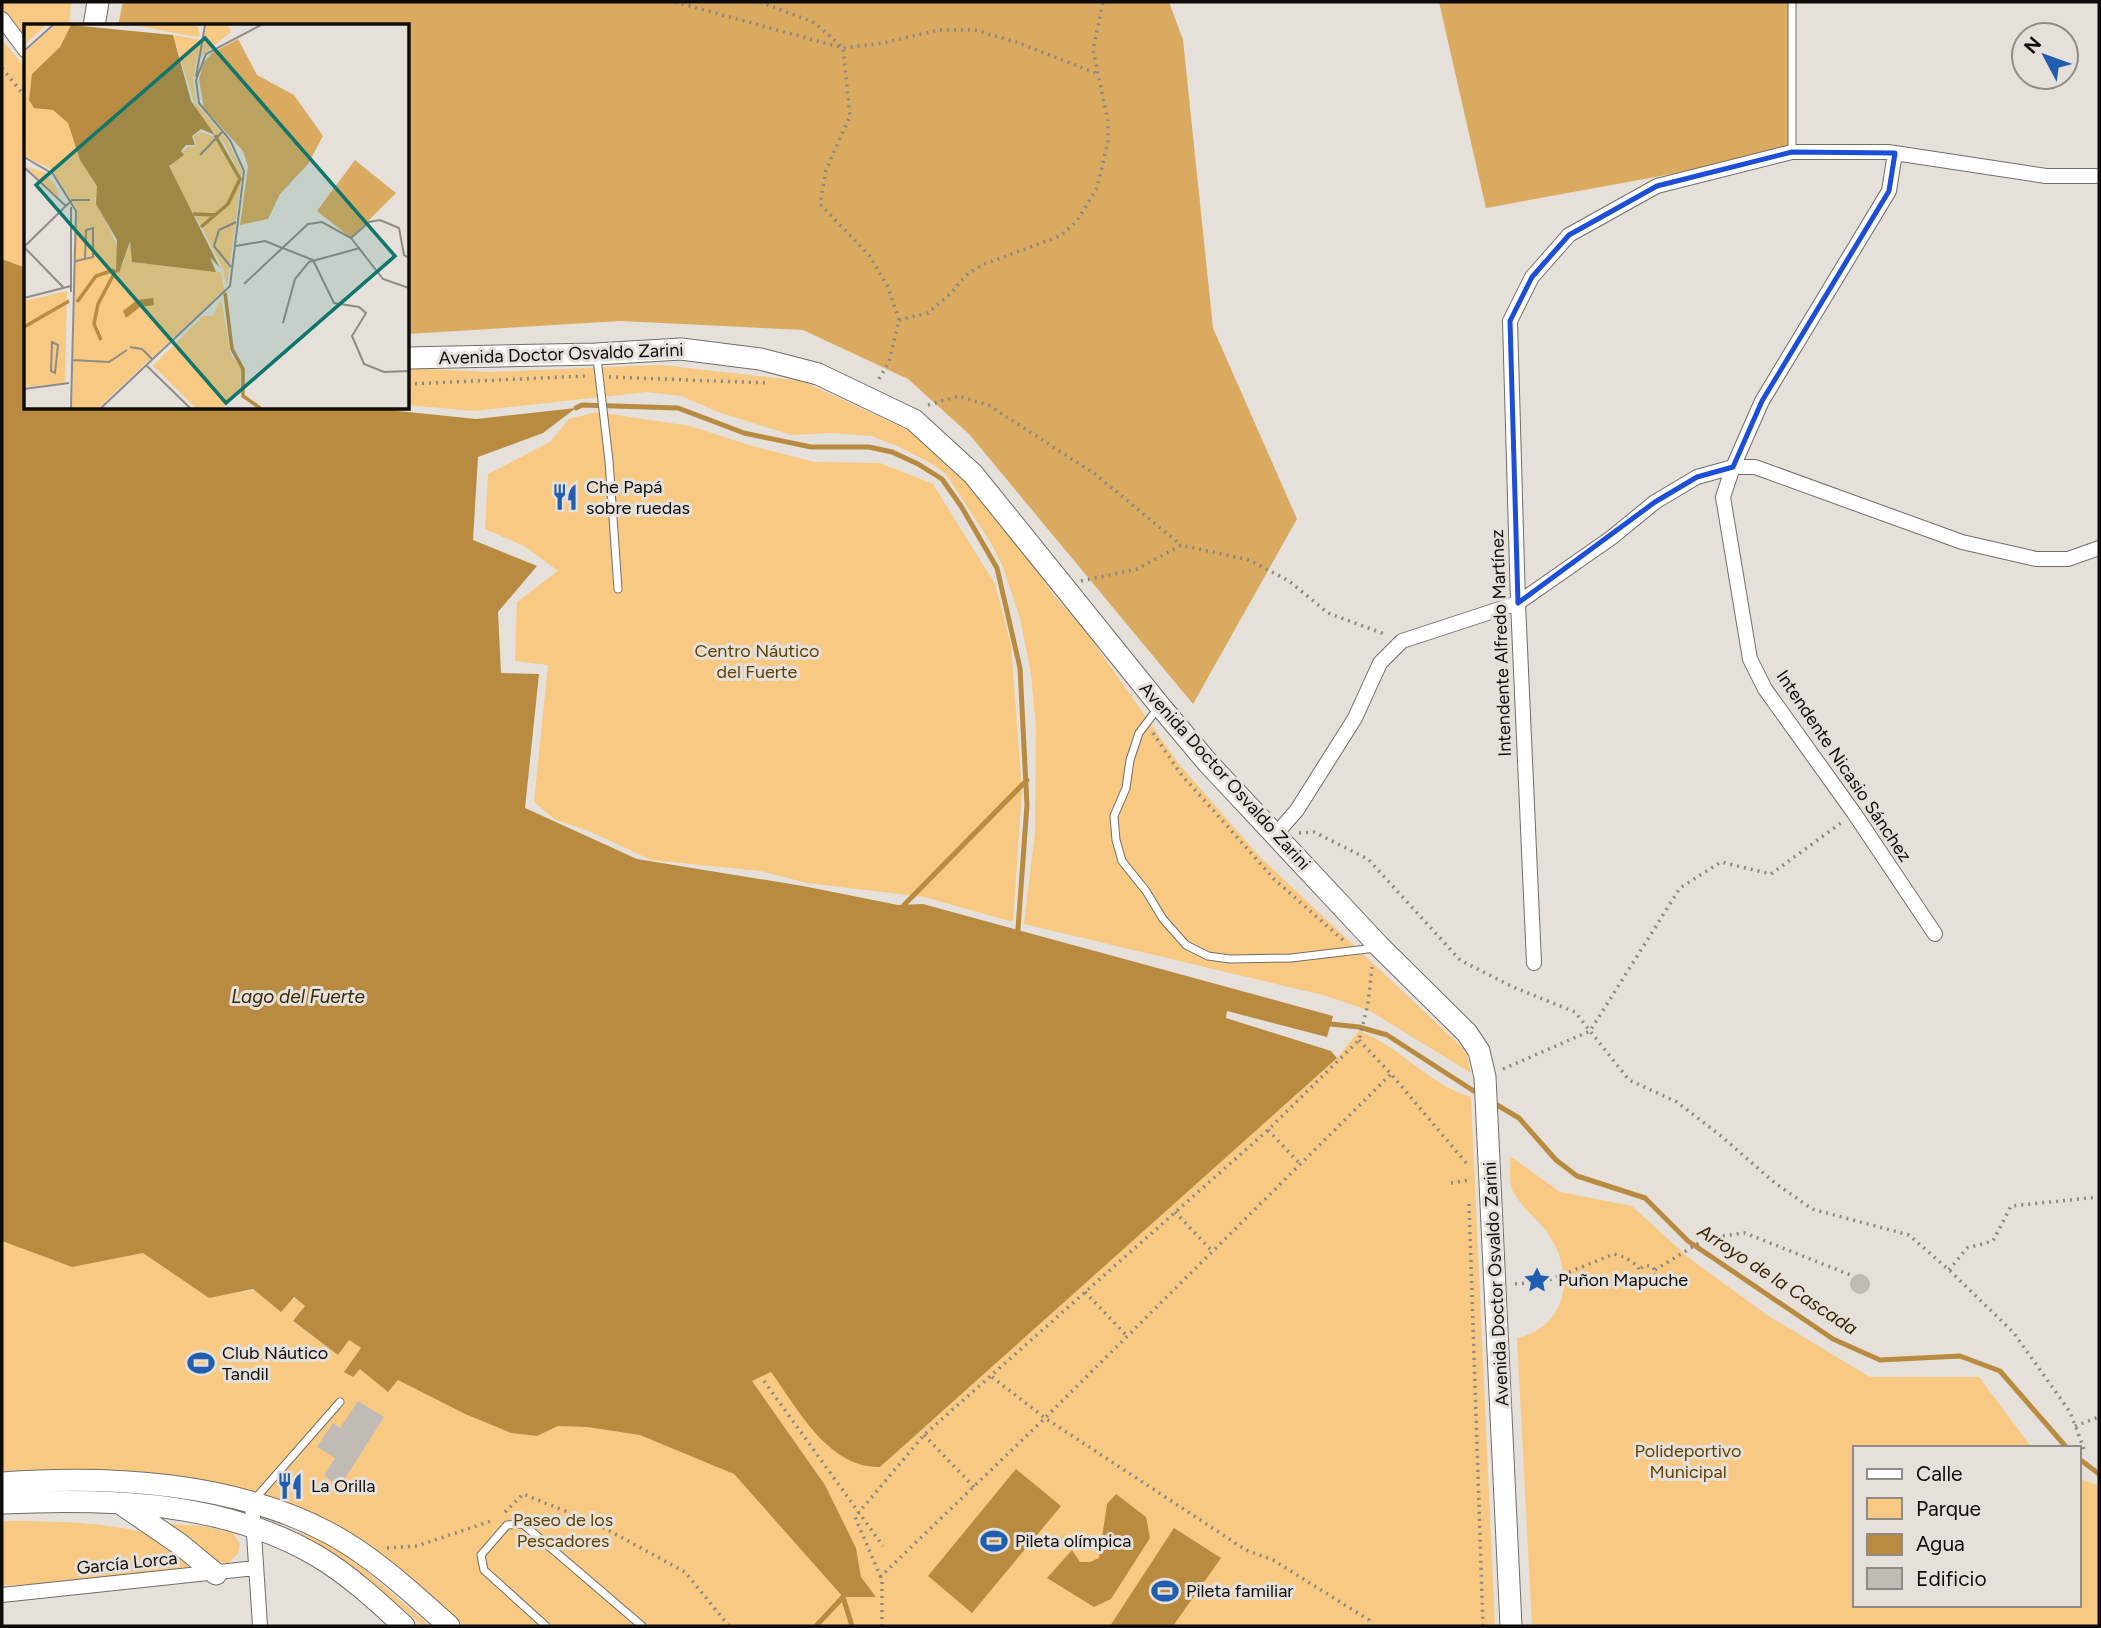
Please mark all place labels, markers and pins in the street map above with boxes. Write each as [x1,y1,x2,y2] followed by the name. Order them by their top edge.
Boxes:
[586,476,690,519] place label: Che Papá sobre ruedas
[550,482,580,512] restaurant icon: Che Papá sobre ruedas
[1522,1265,1552,1295] place icon: Puñon Mapuche
[1558,1269,1688,1291] place label: Puñon Mapuche
[222,1342,328,1385] place label: Club Náutico Tandil
[186,1348,216,1378] sports icon: Club Náutico Tandil
[275,1471,305,1501] restaurant icon: La Orilla
[311,1475,375,1497] place label: La Orilla
[979,1526,1009,1556] sports icon: Pileta olímpica
[1015,1530,1131,1552] place label: Pileta olímpica
[1150,1576,1180,1606] sports icon: Pileta familiar
[1186,1580,1293,1602] place label: Pileta familiar

